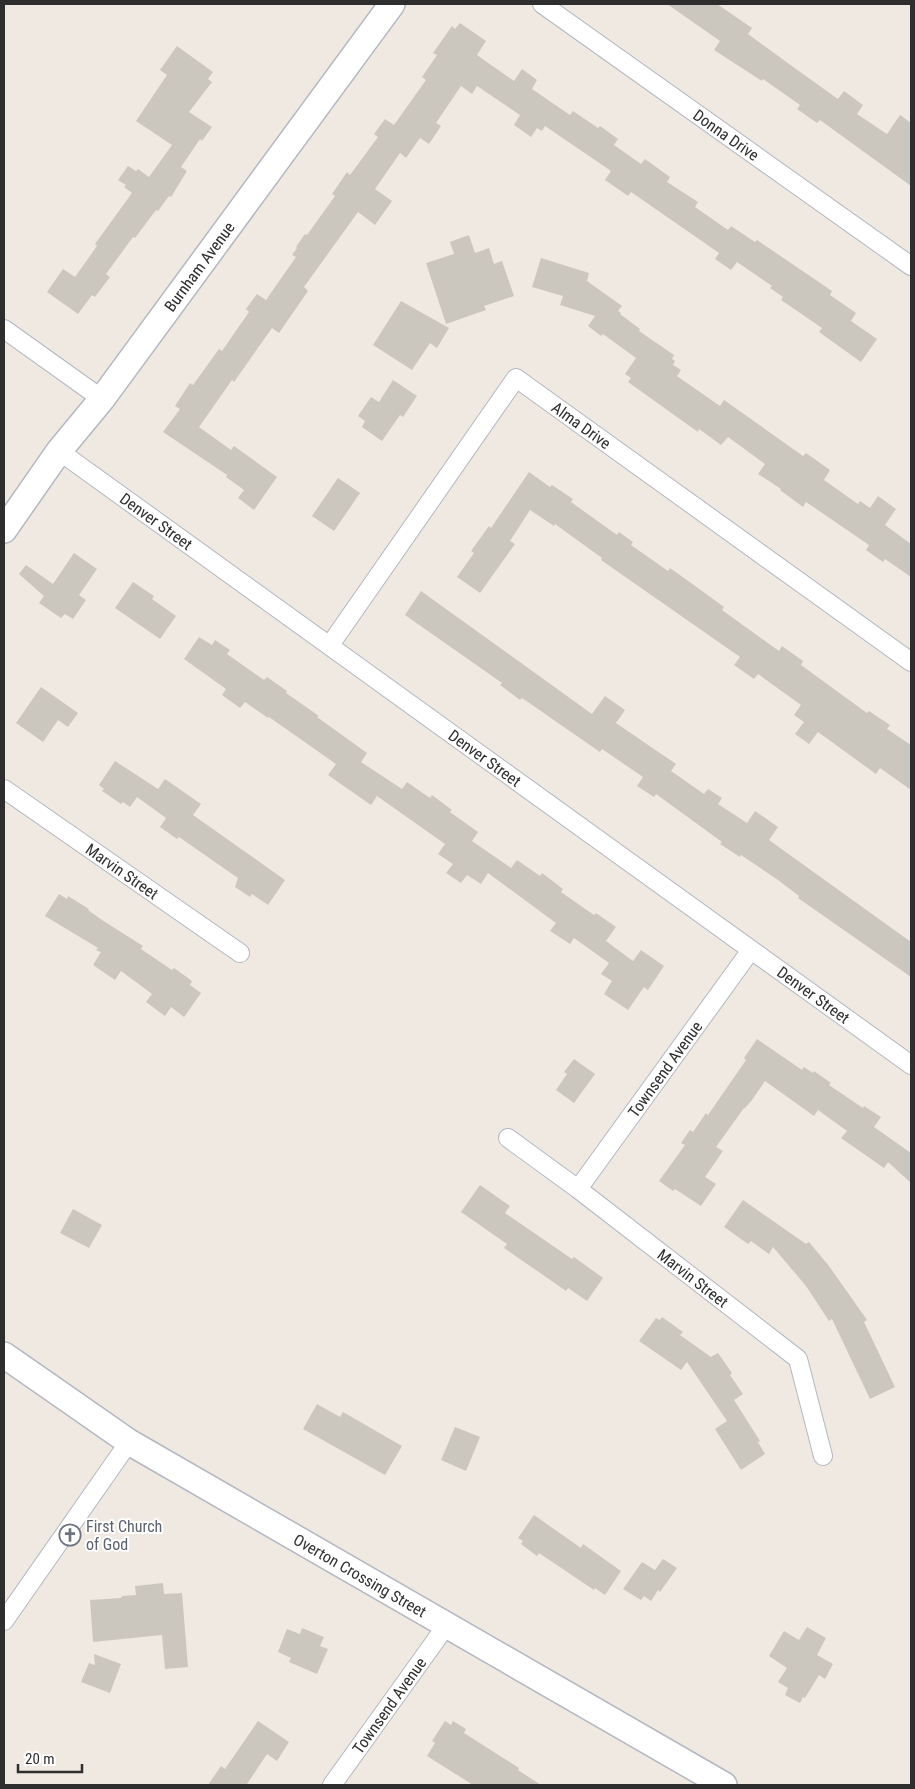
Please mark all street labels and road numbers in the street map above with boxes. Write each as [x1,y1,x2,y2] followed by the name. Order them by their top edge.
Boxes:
[690,106,762,165] street label: Donna Drive
[161,218,239,315] street label: Burnham Avenue
[548,398,614,453] street label: Alma Drive
[116,489,196,554] street label: Denver Street
[445,726,525,791] street label: Denver Street
[82,840,162,904] street label: Marvin Street
[773,963,853,1028] street label: Denver Street
[624,1018,706,1121] street label: Townsend Avenue
[654,1245,732,1312] street label: Marvin Street
[290,1530,430,1621] street label: Overton Crossing Street
[349,1654,430,1758] street label: Townsend Avenue

